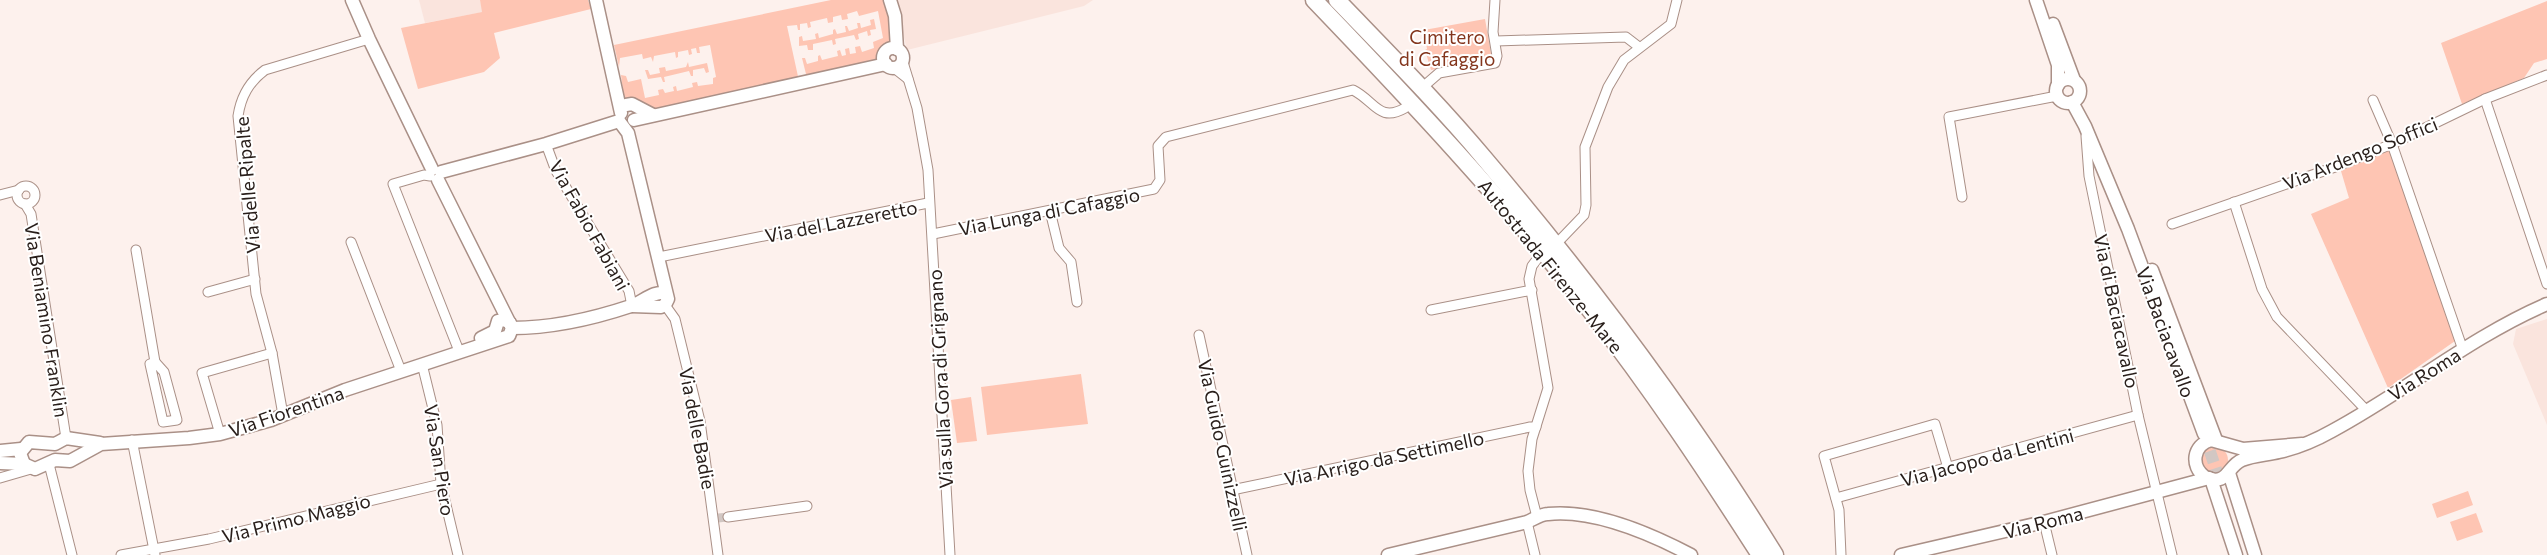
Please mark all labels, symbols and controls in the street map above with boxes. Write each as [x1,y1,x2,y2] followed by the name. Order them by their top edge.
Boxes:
[1399,25,1495,70] park label: Cimitero di Cafaggio
[2279,111,2441,195] street label: Via Ardengo Soffici
[230,116,264,254] street label: Via delle Ripalte
[545,156,635,294] street label: Via Fabio Fabiani
[1474,174,1628,358] street label: Autostrada Firenze-Mare
[956,182,1142,240] street label: Via Lunga di Cafaggio
[763,195,919,247] street label: Via del Lazzeretto
[20,221,74,419] street label: Via Beniamino Franklin
[2089,232,2145,390] street label: Via di Baciacavallo
[2132,263,2200,401] street label: Via Baciacavallo
[923,269,957,489] street label: Via sulla Gora di Grignano
[2383,343,2465,405] street label: Via Roma
[1194,357,1252,533] street label: Via Guido Guinizzelli
[675,365,721,491] street label: Via delle Badie
[225,381,347,441] street label: Via Fiorentina
[420,403,460,517] street label: Via San Piero
[1898,423,2076,491] street label: Via Jacopo da Lentini
[1282,426,1486,490] street label: Via Arrigo da Settimello
[219,488,373,548] street label: Via Primo Maggio
[2001,501,2085,543] street label: Via Roma

